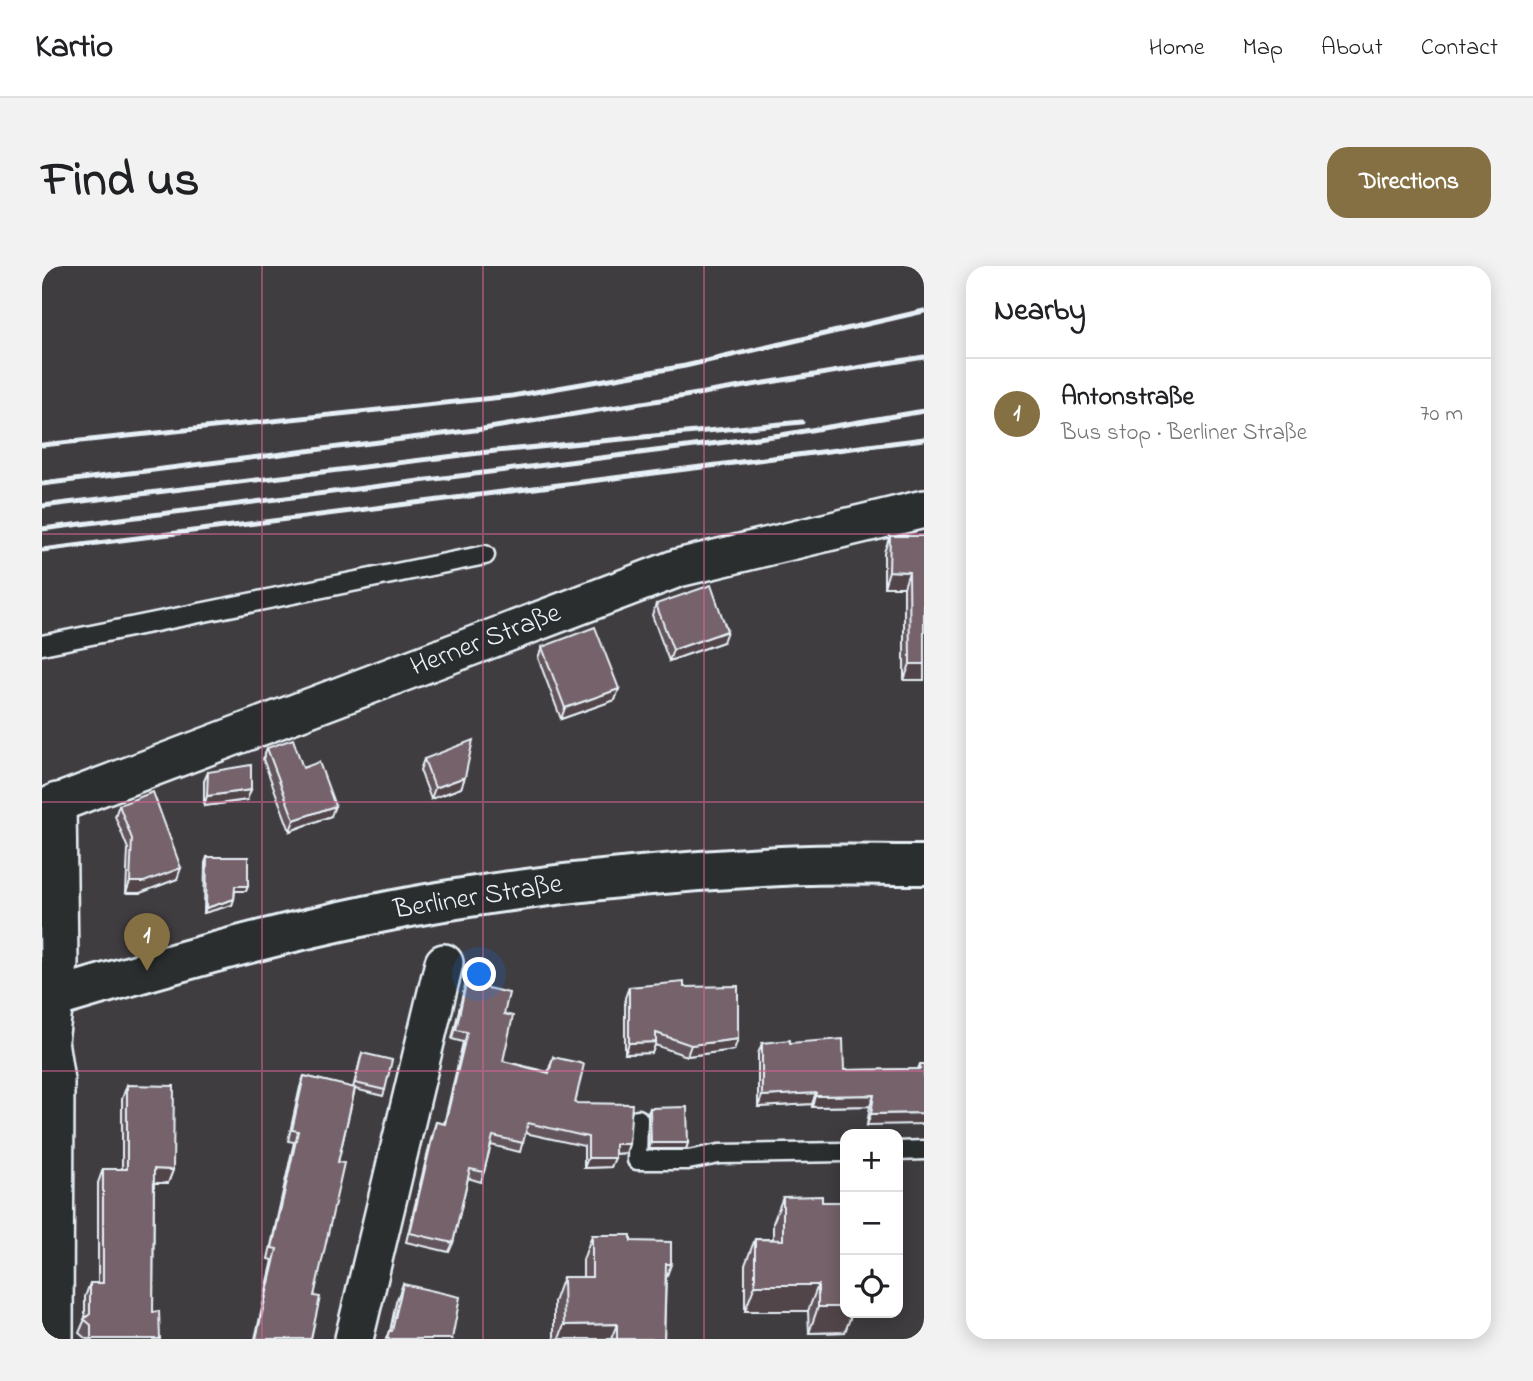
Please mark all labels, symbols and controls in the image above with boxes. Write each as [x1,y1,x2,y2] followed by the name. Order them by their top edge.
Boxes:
[35,24,113,72] text: Kartio
[1149,31,1205,66] text: Home
[1243,31,1283,66] text: Map
[1321,31,1383,66] text: About
[1421,31,1498,66] text: Contact
[42,146,199,218] text: Find us
[1327,147,1491,218] button: Directions
[994,290,1086,334] text: Nearby
[1061,379,1194,417] text: Antonstraße
[1013,398,1021,431] text: 1
[1420,398,1463,431] text: 70 m
[1061,417,1307,450] text: Bus stop · Berliner Straße
[405,593,567,688] street label: Herner Straße
[390,864,566,932] street label: Berliner Straße
[124,913,170,971] pin: 1
[462,957,496,991] your location
[840,1129,903,1318] map controls
[840,1129,903,1192] button: +
[840,1192,903,1255] button: −
[840,1255,903,1318] button: locate

